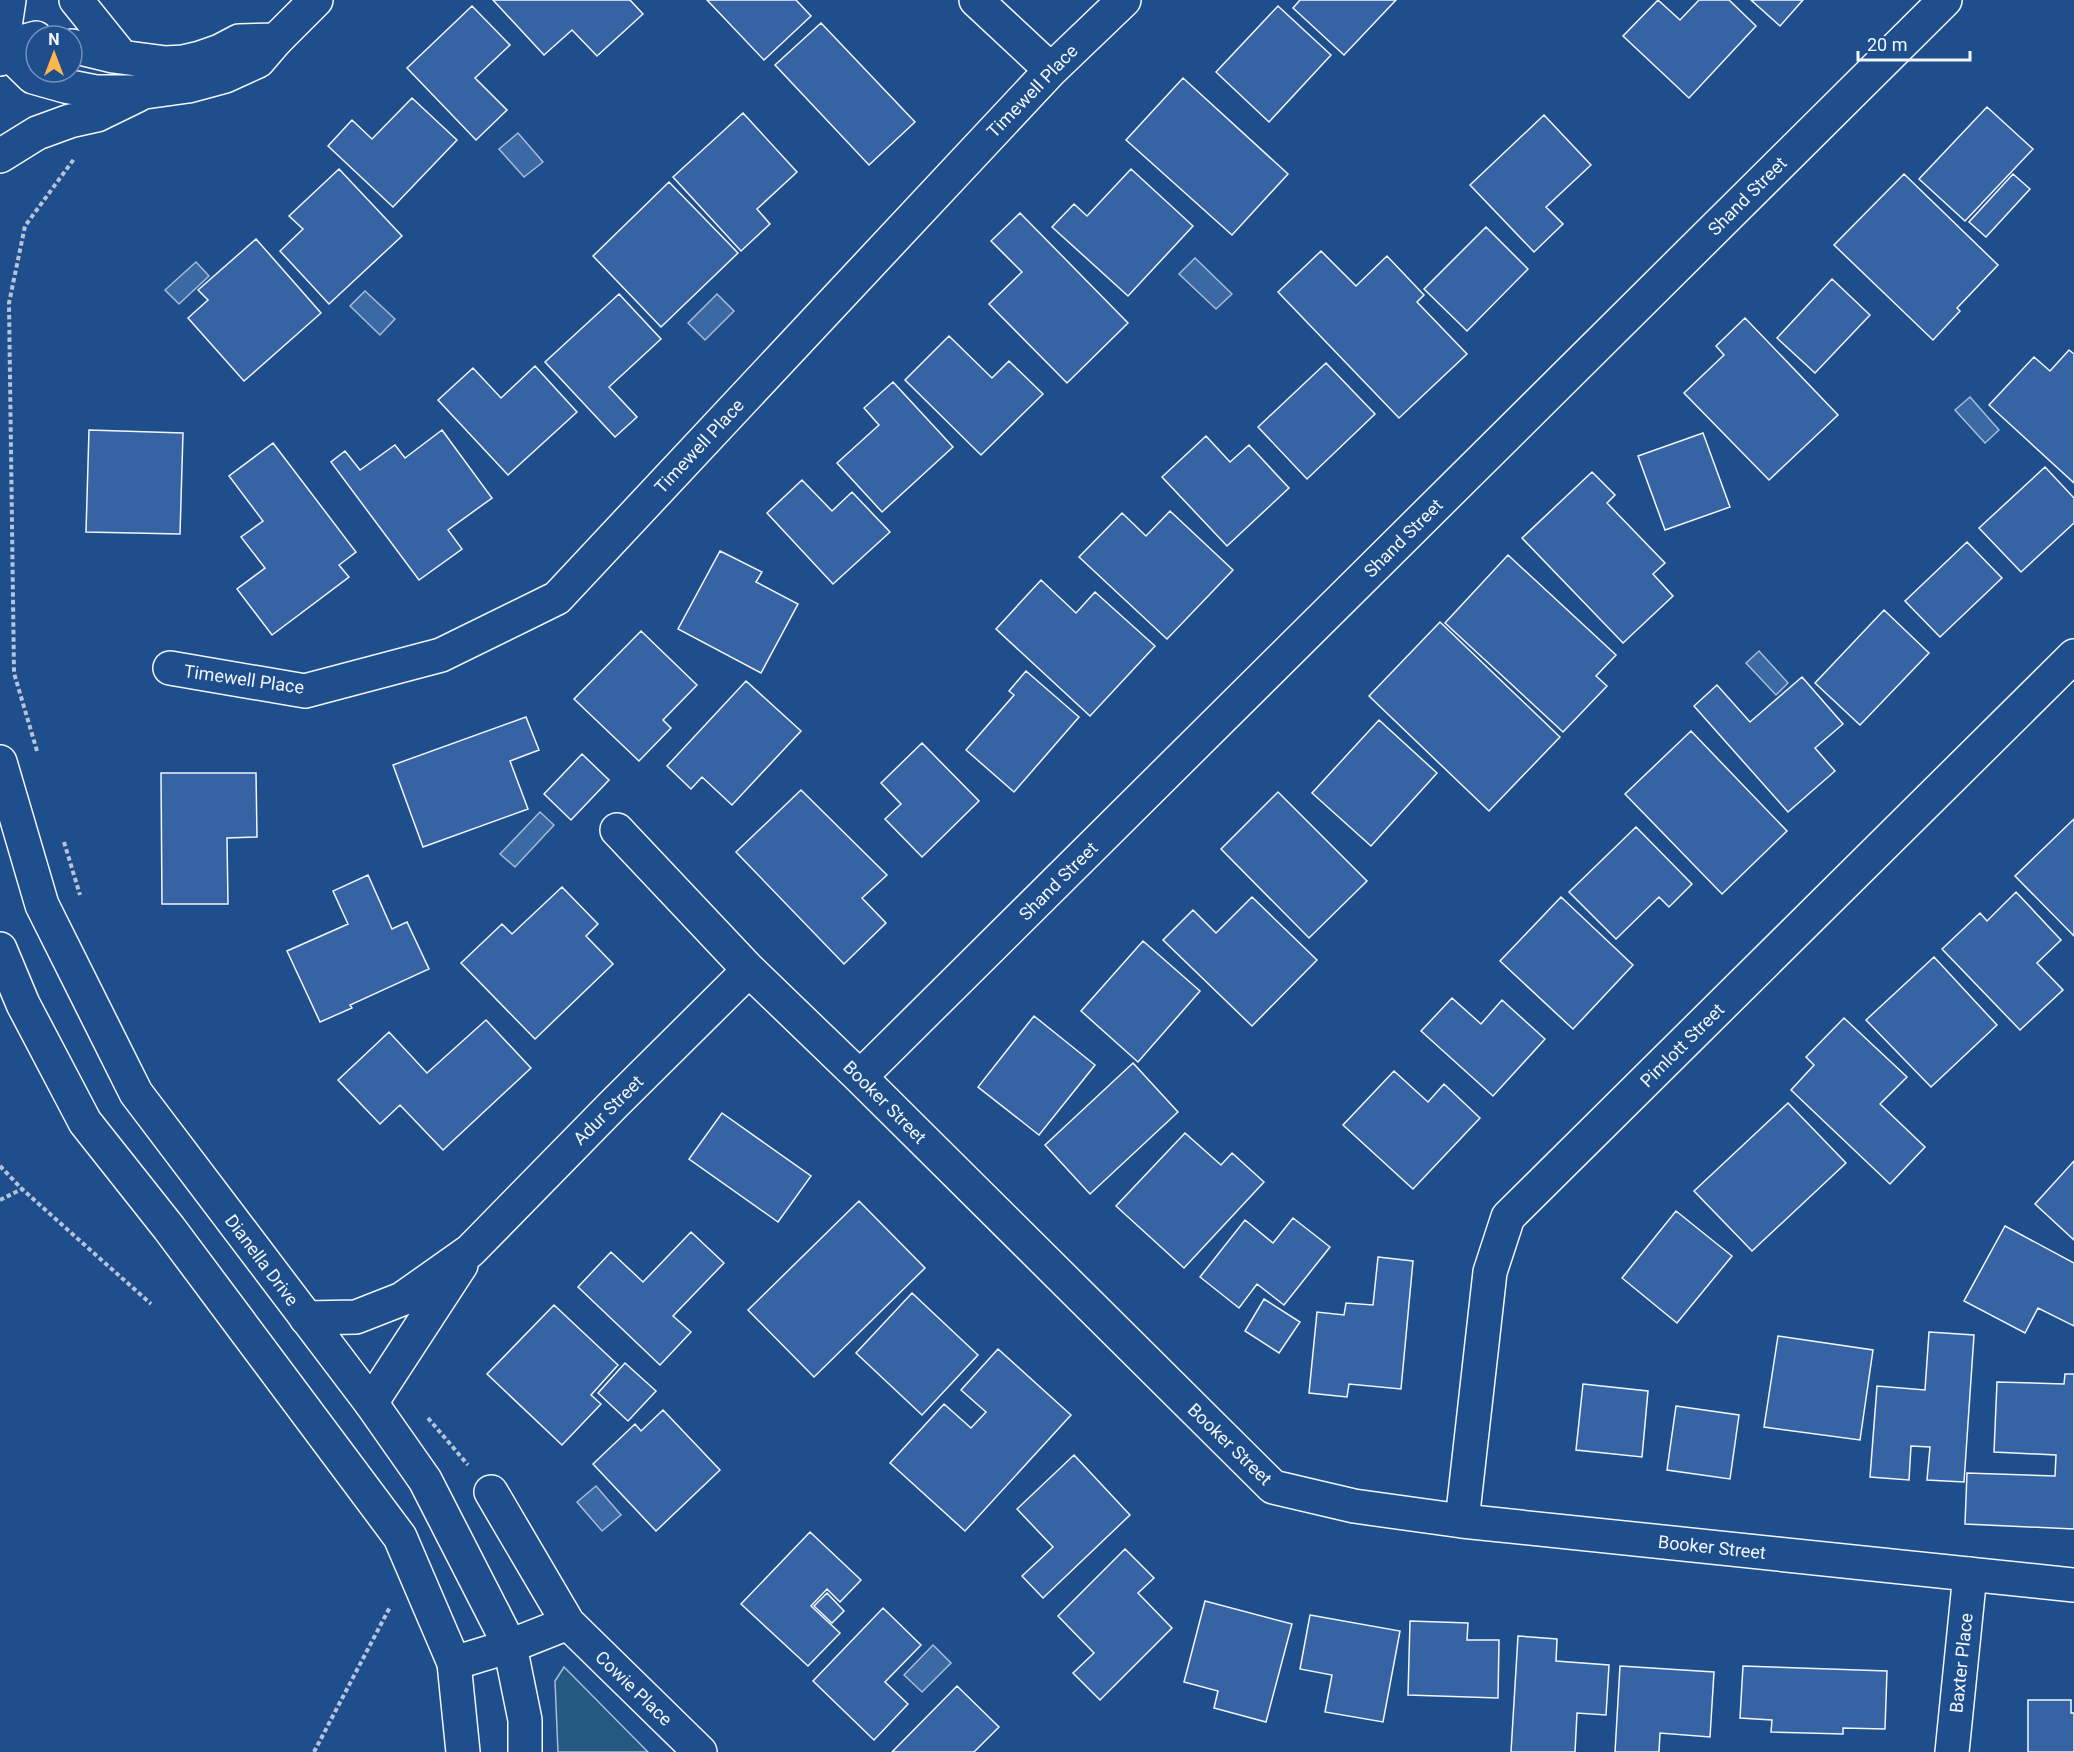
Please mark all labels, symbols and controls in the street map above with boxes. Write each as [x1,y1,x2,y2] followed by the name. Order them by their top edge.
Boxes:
[24,24,84,84] north arrow
[1858,24,1970,62] scale bar
[48,30,60,49] text: N
[1867,34,1907,55] text: 20 m
[982,40,1082,142] street label: Timewell Place
[1703,152,1791,240] street label: Shand Street
[650,395,748,497] street label: Timewell Place
[1359,494,1447,582] street label: Shand Street
[183,660,305,698] street label: Timewell Place
[1014,837,1102,925] street label: Shand Street
[1636,999,1728,1091] street label: Pimlott Street
[839,1056,931,1148] street label: Booker Street
[569,1071,647,1149] street label: Adur Street
[221,1210,303,1310] street label: Dianella Drive
[1184,1399,1276,1489] street label: Booker Street
[1657,1531,1767,1563] street label: Booker Street
[1945,1612,1977,1714] street label: Baxter Place
[591,1646,677,1730] street label: Cowie Place

